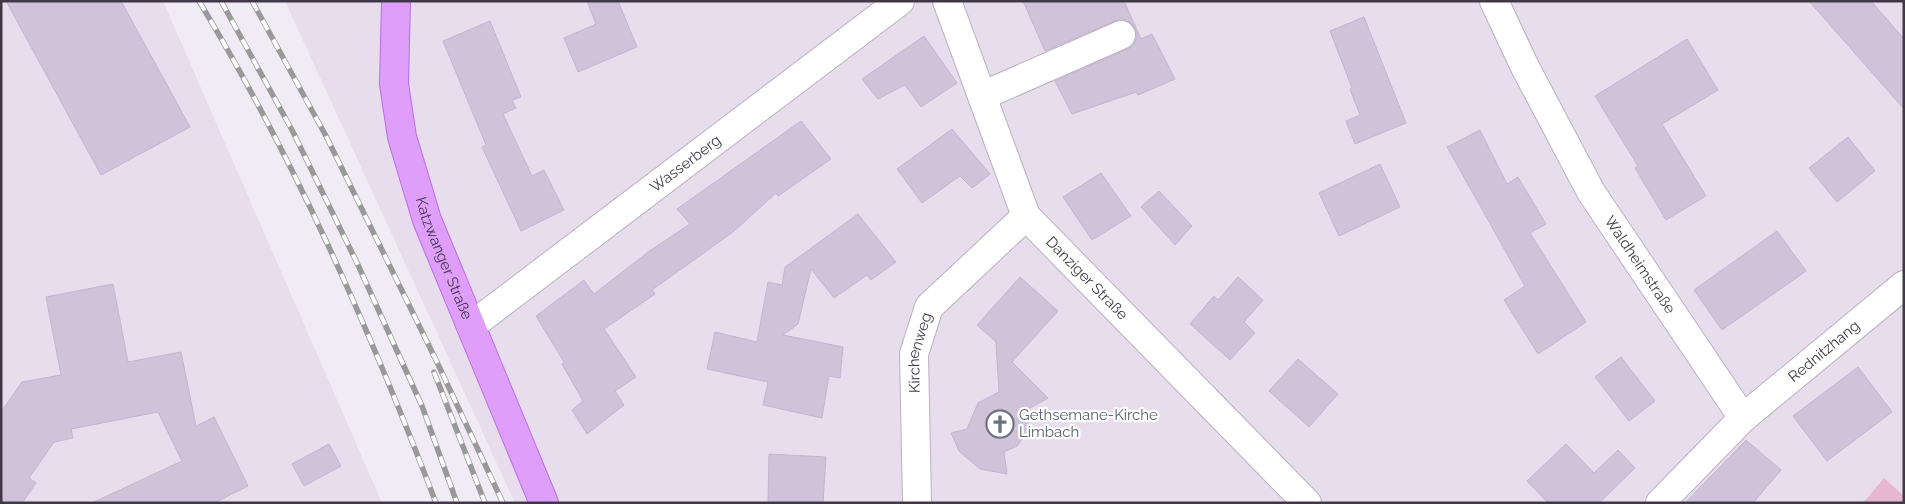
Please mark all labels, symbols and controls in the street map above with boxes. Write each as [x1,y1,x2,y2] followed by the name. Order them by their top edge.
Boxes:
[646,131,724,196] street label: Wasserberg
[412,195,476,322] street label: Katzwanger Straße
[1601,212,1679,317] street label: Waldheimstraße
[1042,233,1132,324] street label: Danziger Straße
[904,310,936,393] street label: Kirchenweg
[1785,316,1863,386] street label: Rednitzhang
[1019,406,1158,441] place label: Gethsemane-Kirche Limbach
[985,409,1015,439] church icon: Gethsemane-Kirche Limbach

